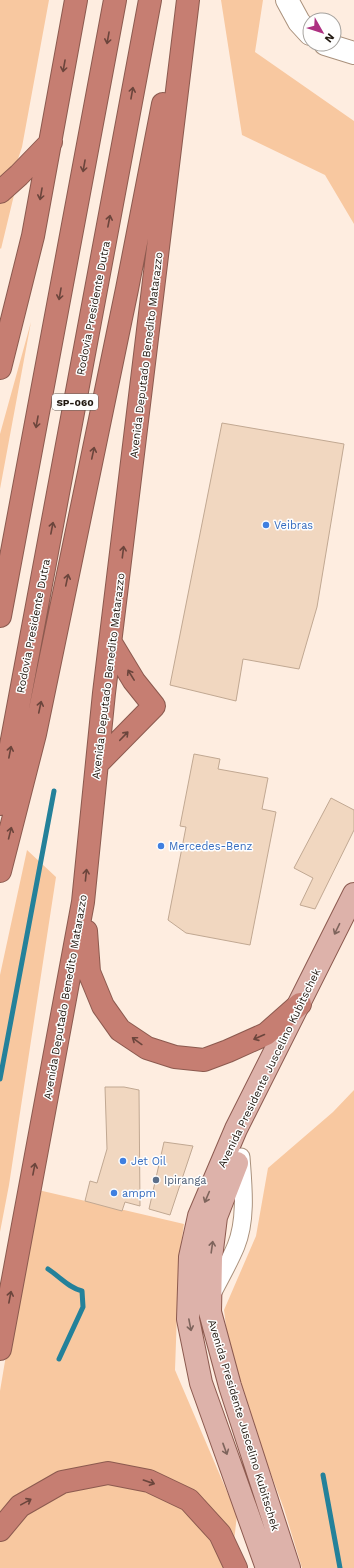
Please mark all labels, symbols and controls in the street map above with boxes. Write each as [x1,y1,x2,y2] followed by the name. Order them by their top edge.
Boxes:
[302,12,342,52] north arrow
[103,31,111,44] one-way arrow
[322,31,337,45] text: N
[60,59,68,72] one-way arrow
[129,87,137,100] one-way arrow
[80,159,88,172] one-way arrow
[37,187,45,200] one-way arrow
[105,215,113,228] one-way arrow
[74,240,113,376] street label: Rodovia Presidente Dutra
[127,251,166,459] street label: Avenida Deputado Benedito Matarazzo
[56,287,64,300] one-way arrow
[52,394,98,410] road number: SP-060
[33,415,41,428] one-way arrow
[89,446,97,459] one-way arrow
[274,519,313,532] place label: Veibras
[261,520,271,530] marker: Veibras
[48,522,56,535] one-way arrow
[119,546,126,559] one-way arrow
[14,558,53,694] street label: Rodovia Presidente Dutra
[89,572,128,780] street label: Avenida Deputado Benedito Matarazzo
[63,574,71,587] one-way arrow
[127,670,135,681] one-way arrow
[37,701,45,714] one-way arrow
[119,731,129,741] one-way arrow
[6,746,14,759] one-way arrow
[6,827,14,840] one-way arrow
[169,840,252,853] place label: Mercedes-Benz
[156,841,166,851] marker: Mercedes-Benz
[82,869,90,882] one-way arrow
[41,894,90,1101] street label: Avenida Deputado Benedito Matarazzo
[333,923,340,935] one-way arrow
[215,966,324,1170] street label: Avenida Presidente Juscelino Kubitschek
[253,1034,265,1042] one-way arrow
[132,1037,143,1045] one-way arrow
[131,1155,167,1168] place label: Jet Oil
[118,1156,128,1166] marker: Jet Oil
[30,1163,38,1176] one-way arrow
[164,1174,206,1187] place label: Ipiranga
[151,1175,161,1185] marker: Ipiranga
[122,1187,156,1200] place label: ampm
[109,1188,119,1198] marker: ampm
[202,1191,210,1203] one-way arrow
[208,1241,216,1254] one-way arrow
[6,1290,14,1303] one-way arrow
[186,1318,194,1331] one-way arrow
[205,1318,282,1532] street label: Avenida Presidente Juscelino Kubitschek
[222,1443,229,1456] one-way arrow
[143,1478,155,1486] one-way arrow
[20,1497,32,1505] one-way arrow

